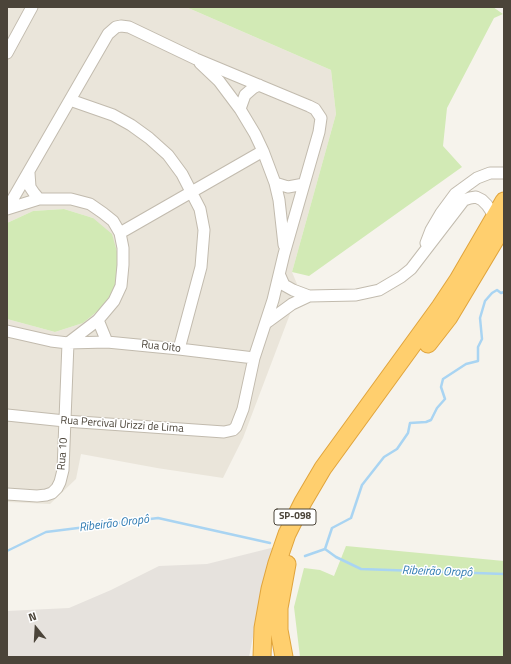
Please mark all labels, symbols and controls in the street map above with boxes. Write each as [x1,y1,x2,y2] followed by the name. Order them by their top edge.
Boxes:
[140,338,182,356] street label: Rua Oito
[60,414,184,436] street label: Rua Percival Urizzi de Lima
[55,437,71,471] street label: Rua 10
[274,509,316,525] road number: SP-098
[78,513,150,535] water label: Ribeirão Oropô
[402,564,472,580] water label: Ribeirão Oropô
[16,608,56,648] north arrow
[26,608,38,625] text: N

